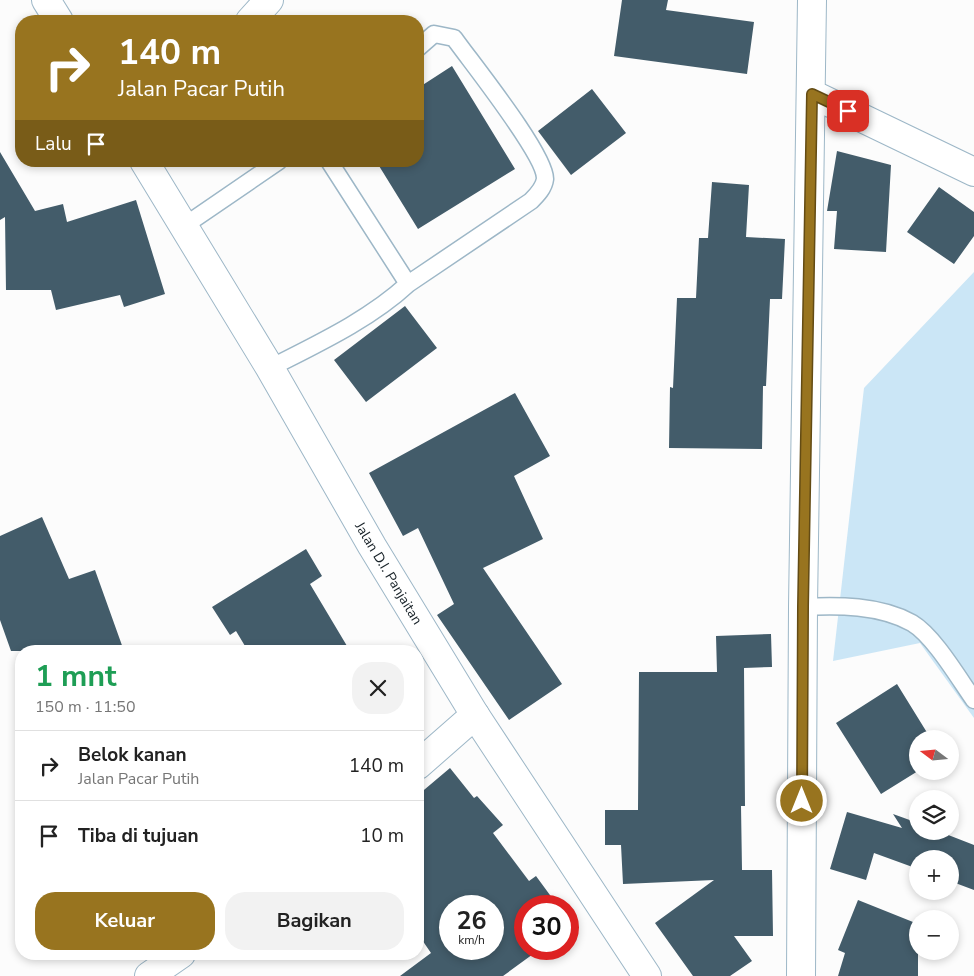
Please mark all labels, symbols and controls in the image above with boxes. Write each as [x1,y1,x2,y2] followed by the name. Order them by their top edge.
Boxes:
[118,29,221,76] text: 140 m
[35,35,100,100] icon: right
[118,74,285,104] text: Jalan Pacar Putih
[827,90,869,132] pin
[834,97,862,125] icon: arrive
[82,130,110,158] icon: arrive
[35,131,72,157] text: Lalu
[350,518,427,628] street label: Jalan D.I. Panjaitan
[35,656,116,697] text: 1 mnt
[352,662,404,714] button: close
[35,696,136,718] text: 150 m · 11:50
[909,730,959,780] north arrow
[909,730,959,960] map controls
[78,742,187,768] text: Belok kanan
[35,752,63,780] icon: right
[349,753,404,779] text: 140 m
[78,768,199,790] text: Jalan Pacar Putih
[775,774,827,826] position arrow
[909,790,959,840] button: layers
[35,822,63,850] icon: arrive
[78,823,199,849] text: Tiba di tujuan
[360,823,404,849] text: 10 m
[909,850,959,900] button: +
[35,892,215,950] button: Keluar
[225,892,404,950] button: Bagikan
[514,895,579,960] speed limit sign: 30
[456,904,487,938] text: 26
[909,910,959,960] button: −
[458,932,485,948] text: km/h

